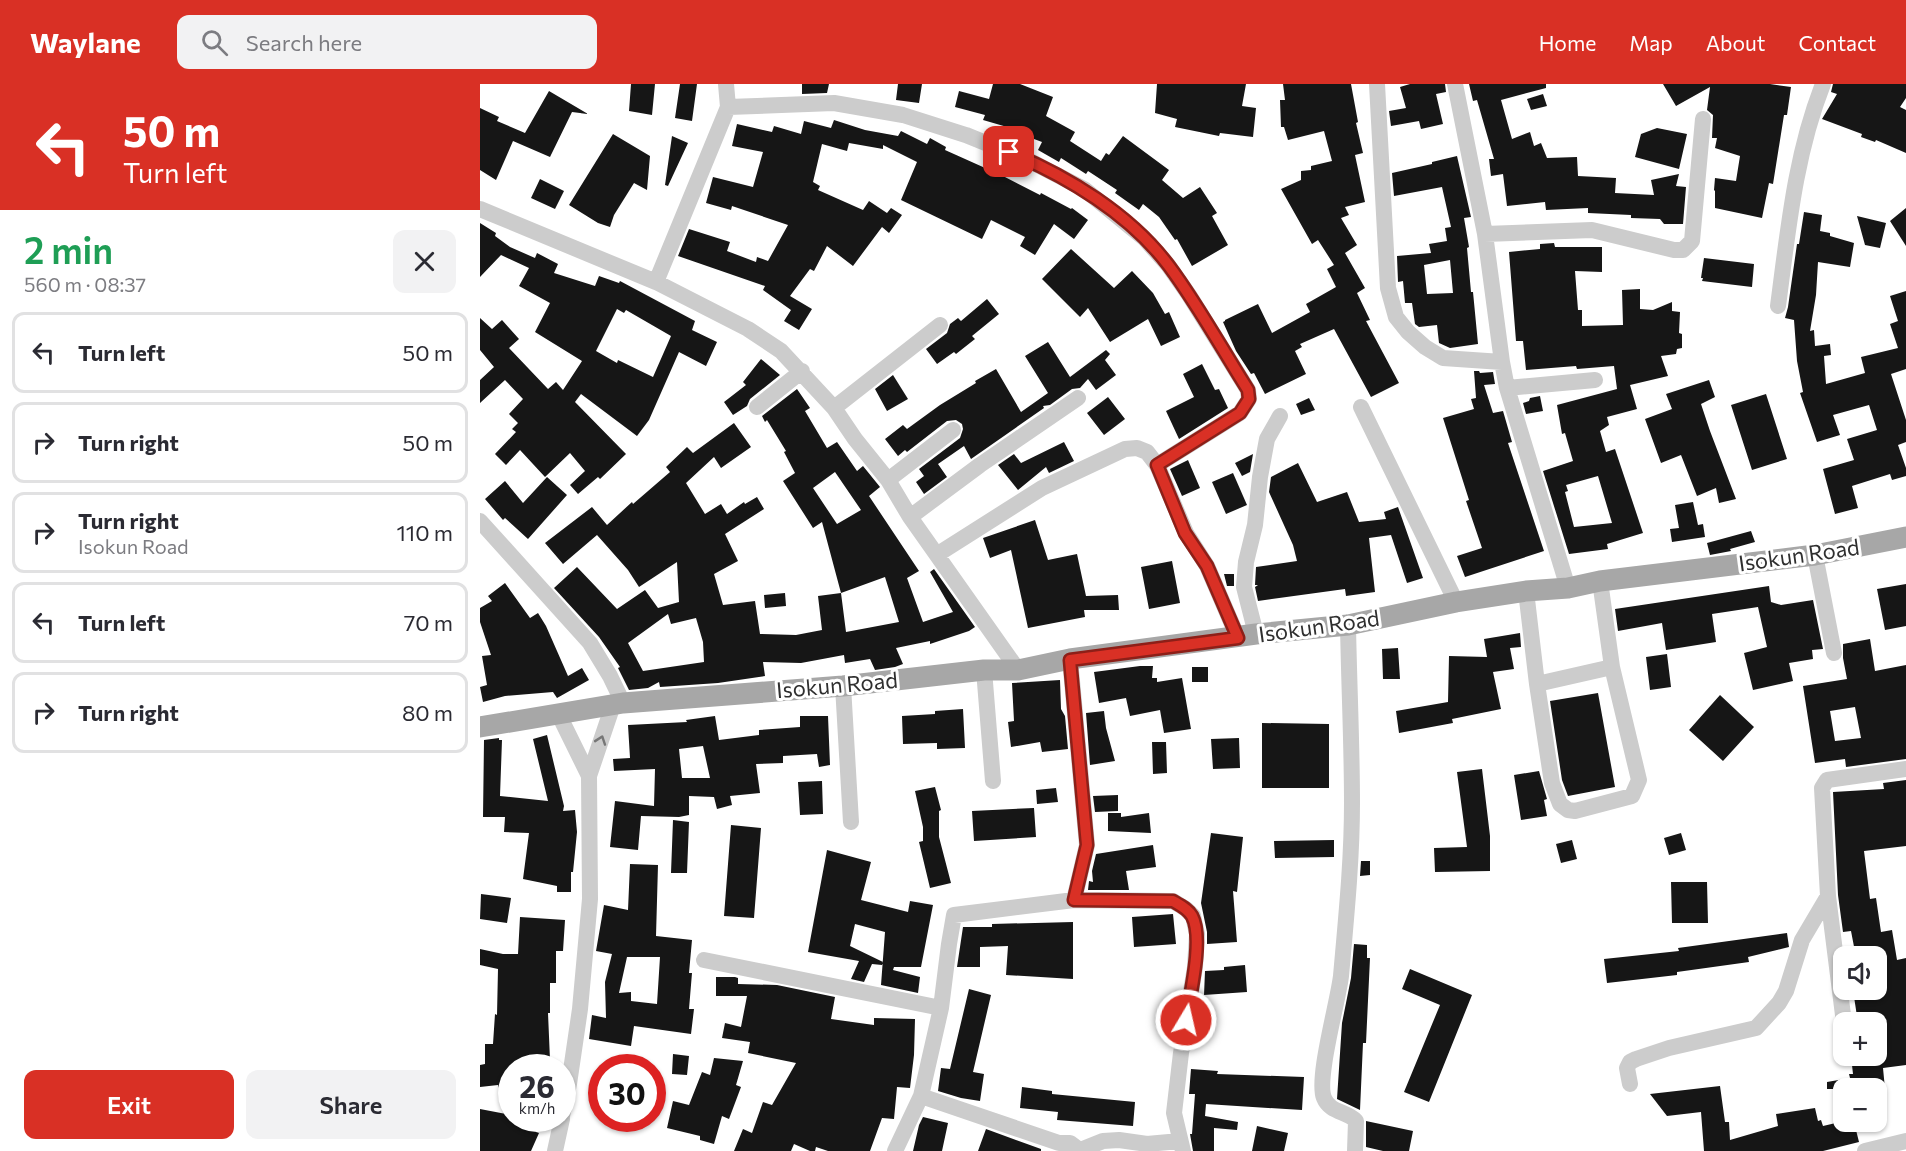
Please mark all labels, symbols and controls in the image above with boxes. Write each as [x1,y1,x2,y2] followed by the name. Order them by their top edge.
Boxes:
[177,15,597,69] search box
[30,25,141,59] text: Waylane
[198,26,231,59] icon: search
[246,29,362,56] text: Search here
[1539,30,1596,55] text: Home
[1629,30,1673,55] text: Map
[1706,30,1765,55] text: About
[1798,30,1876,55] text: Contact
[123,104,220,156] text: 50 m
[24,108,102,186] icon: left
[983,126,1034,177] pin
[992,135,1025,168] icon: arrive
[123,156,227,189] text: Turn left
[24,227,113,271] text: 2 min
[393,230,456,293] button: close
[24,272,146,296] text: 560 m · 08:37
[27,336,60,369] icon: left
[78,339,165,366] text: Turn left
[403,339,453,366] text: 50 m
[27,426,60,459] icon: right
[78,429,179,456] text: Turn right
[403,429,453,456] text: 50 m
[78,507,179,534] text: Turn right
[27,516,60,549] icon: right
[396,519,453,546] text: 110 m
[1737,533,1861,576] street label: Isokun Road
[78,534,189,558] text: Isokun Road
[1257,604,1381,647] street label: Isokun Road
[27,606,60,639] icon: left
[78,609,165,636] text: Turn left
[404,609,453,636] text: 70 m
[775,666,899,703] street label: Isokun Road
[27,696,60,729] icon: right
[78,699,179,726] text: Turn right
[402,699,453,726] text: 80 m
[594,736,607,746] one-way arrow
[1833,946,1887,1132] map controls
[1833,946,1887,1000] button: sound
[1154,988,1218,1052] position arrow
[1833,1012,1887,1066] button: +
[588,1054,666,1132] speed limit sign: 30
[519,1067,555,1104] text: 26
[24,1070,234,1139] button: Exit
[246,1070,456,1139] button: Share
[1833,1078,1887,1132] button: −
[519,1099,555,1117] text: km/h

